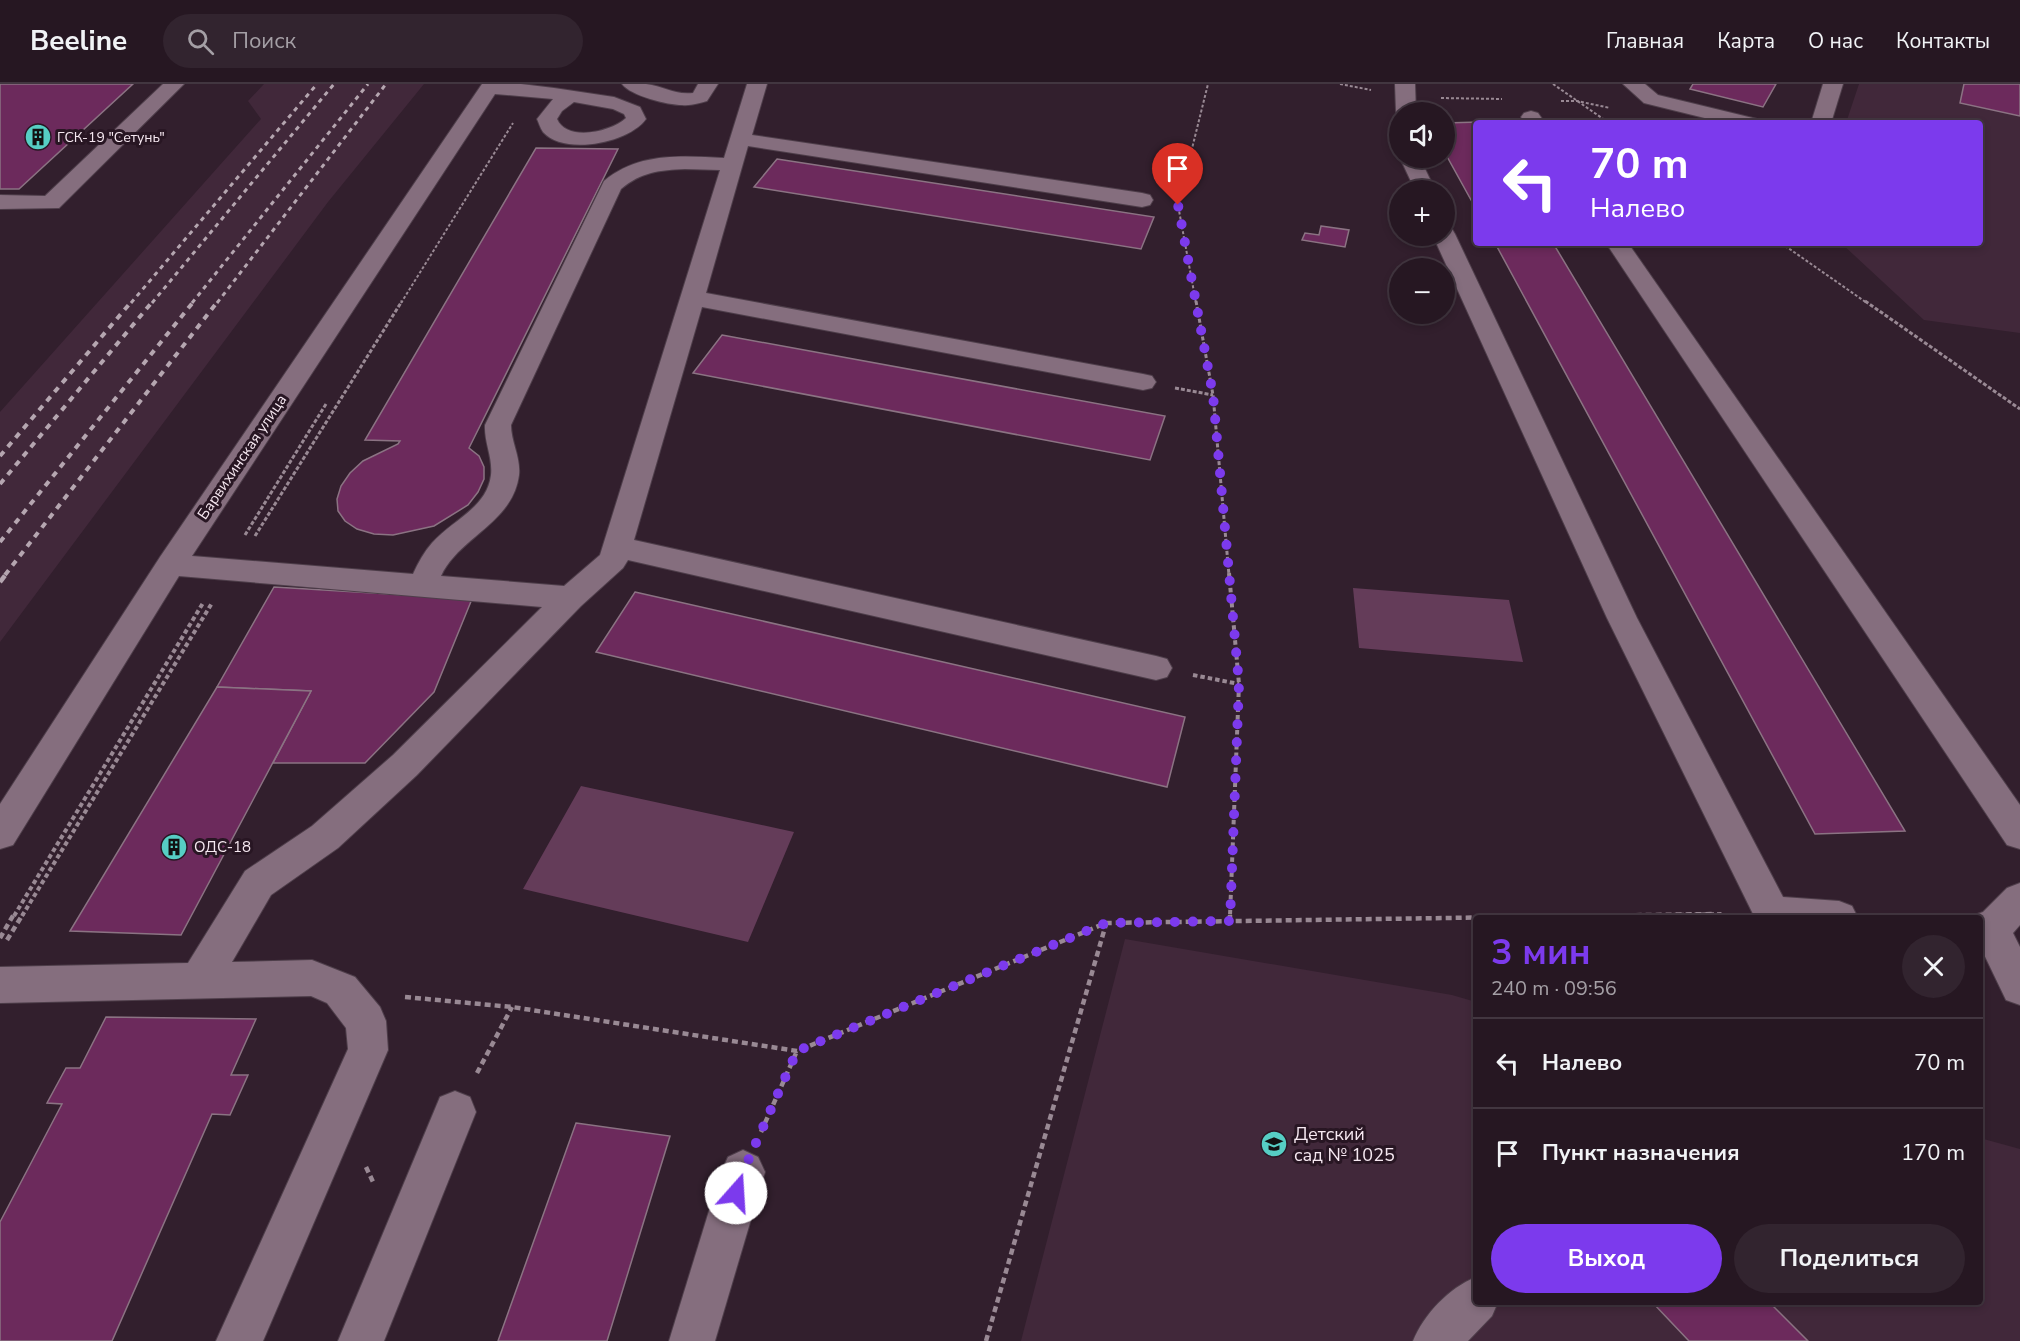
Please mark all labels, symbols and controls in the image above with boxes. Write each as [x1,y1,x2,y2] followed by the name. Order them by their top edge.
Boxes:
[163,14,583,68] search box
[30,22,127,60] text: Beeline
[184,25,217,58] icon: search
[232,26,296,56] text: Поиск
[1606,27,1684,55] text: Главная
[1717,27,1775,55] text: Карта
[1808,27,1863,55] text: О нас
[1896,27,1990,55] text: Контакты
[1389,102,1455,324] map controls
[1389,102,1455,168] button: sound
[23,122,53,152] building icon: ГСК-19 "Сетунь"
[57,128,165,147] place label: ГСК-19 "Сетунь"
[1590,136,1689,193] text: 70 m
[1152,143,1203,205] pin
[1491,144,1569,222] icon: left
[1161,152,1194,185] icon: arrive
[1389,180,1455,246] button: +
[1590,190,1685,227] text: Налево
[1389,258,1455,324] button: −
[193,391,291,523] street label: Барвихинская улица
[159,832,189,862] building icon: ОДС-18
[194,837,251,857] place label: ОДС-18
[1491,928,1591,977] text: 3 мин
[1902,935,1965,998] button: close
[1491,975,1617,1002] text: 240 m · 09:56
[1491,1047,1524,1080] icon: left
[1542,1048,1622,1078] text: Налево
[1914,1048,1965,1078] text: 70 m
[1294,1122,1395,1167] place label: Детский сад № 1025
[1259,1129,1289,1159] school or university icon: Детский сад № 1025
[1491,1137,1524,1170] icon: arrive
[1542,1138,1740,1168] text: Пункт назначения
[1901,1138,1965,1168] text: 170 m
[704,1161,768,1225] position arrow
[1491,1224,1722,1293] button: Выход
[1734,1224,1965,1293] button: Поделиться

